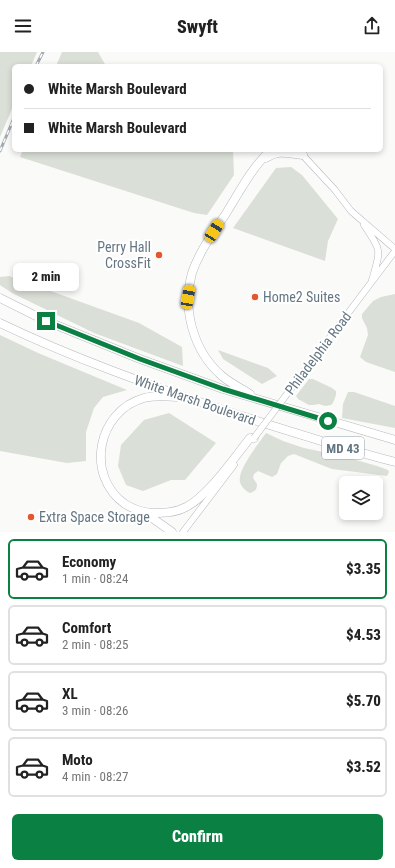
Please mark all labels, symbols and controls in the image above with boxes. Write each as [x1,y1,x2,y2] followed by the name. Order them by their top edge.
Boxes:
[12,15,34,37] icon: menu
[361,15,383,37] icon: share
[177,16,218,37] text: Swyft
[48,80,187,98] text: White Marsh Boulevard
[48,119,187,137] text: White Marsh Boulevard
[203,218,225,244] car
[97,239,151,271] place label: Perry Hall CrossFit
[154,250,164,260] marker: Perry Hall CrossFit
[13,263,79,291] callout: 2 min
[32,269,60,284] text: 2 min
[180,284,196,310] car
[263,289,340,305] place label: Home2 Suites
[250,292,260,302] marker: Home2 Suites
[282,309,354,397] street label: Philadelphia Road
[37,312,55,330] route end
[132,372,258,428] street label: White Marsh Boulevard
[319,412,337,430] route start
[322,437,364,459] road number: MD 43
[339,476,383,520] map controls
[339,476,383,520] button: layers
[39,509,150,525] place label: Extra Space Storage
[26,512,36,522] marker: Extra Space Storage
[14,551,50,587] icon: car
[62,553,116,571] text: Economy
[346,560,381,578] text: $3.35
[62,571,128,586] text: 1 min · 08:24
[14,617,50,653] icon: car
[62,619,111,637] text: Comfort
[346,626,381,644] text: $4.53
[62,637,128,652] text: 2 min · 08:25
[14,683,50,719] icon: car
[62,685,78,703] text: XL
[346,692,381,710] text: $5.70
[62,703,128,718] text: 3 min · 08:26
[14,749,50,785] icon: car
[62,751,93,769] text: Moto
[346,758,381,776] text: $3.52
[62,769,128,784] text: 4 min · 08:27
[12,814,383,860] button: Confirm

